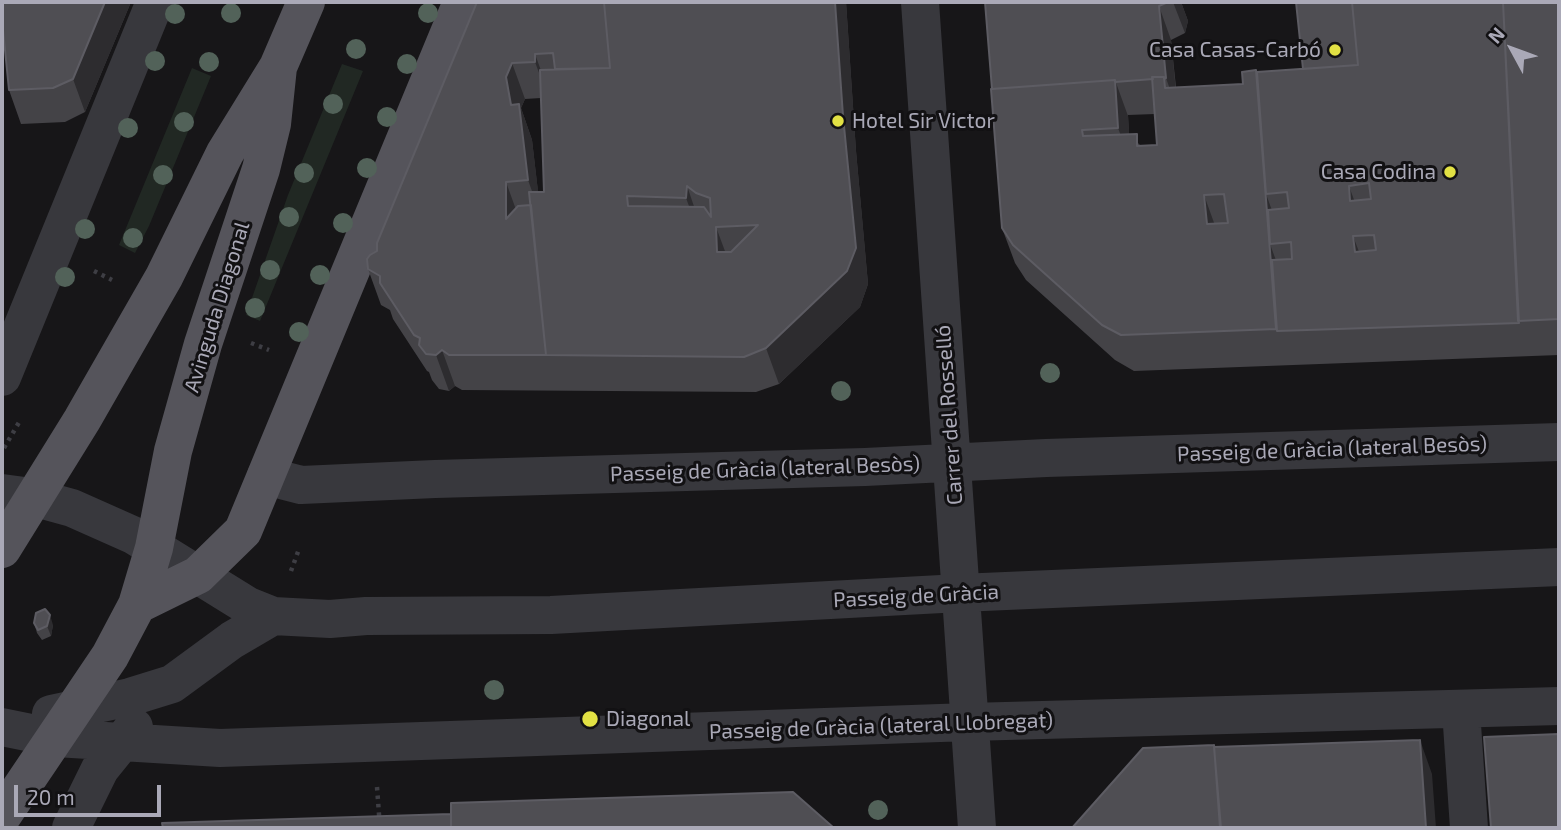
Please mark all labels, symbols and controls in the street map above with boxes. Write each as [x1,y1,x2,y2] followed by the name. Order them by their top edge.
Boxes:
[1477,14,1547,84] north arrow
[1483,22,1509,48] text: N
[1149,37,1321,63] place label: Casa Casas-Carbó
[1327,42,1343,58] marker: Casa Casas-Carbó
[852,108,995,134] place label: Hotel Sir Victor
[830,113,846,129] marker: Hotel Sir Victor
[1321,159,1436,185] place label: Casa Codina
[1442,164,1458,180] marker: Casa Codina
[179,219,255,395] street label: Avinguda Diagonal
[930,324,968,506] street label: Carrer del Rosselló
[1177,431,1487,467] street label: Passeig de Gràcia (lateral Besòs)
[610,451,920,487] street label: Passeig de Gràcia (lateral Besòs)
[832,579,1000,613] street label: Passeig de Gràcia
[606,706,690,732] place label: Diagonal
[708,707,1054,745] street label: Passeig de Gràcia (lateral Llobregat)
[580,709,600,729] marker: Diagonal
[18,770,164,814] scale bar
[27,784,75,809] text: 20 m

